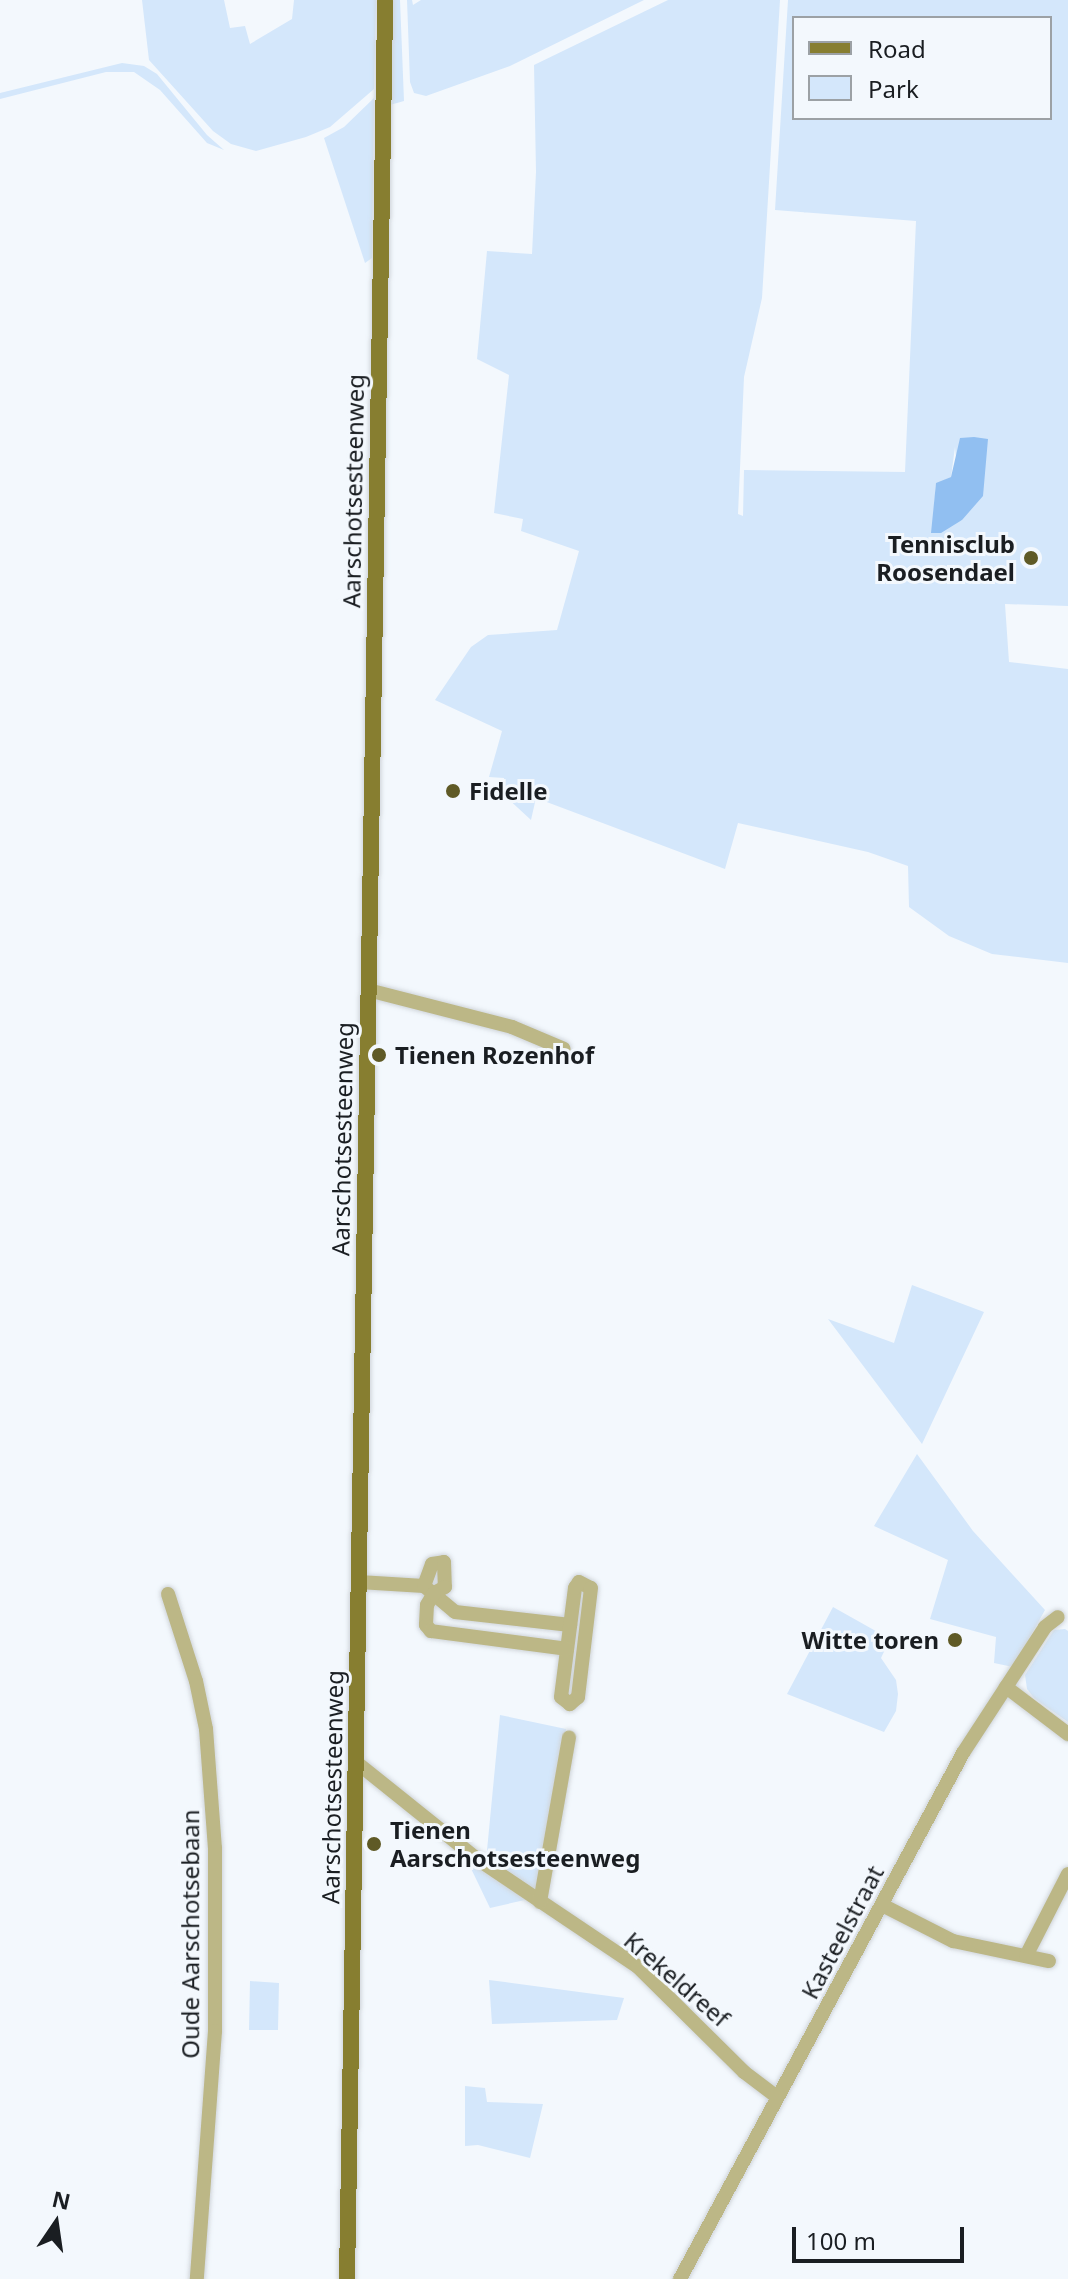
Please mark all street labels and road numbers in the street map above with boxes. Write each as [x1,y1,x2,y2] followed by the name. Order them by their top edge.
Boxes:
[337,374,369,608] street label: Aarschotsesteenweg
[326,1022,358,1256] street label: Aarschotsesteenweg
[316,1670,348,1904] street label: Aarschotsesteenweg
[176,1809,204,2059] street label: Oude Aarschotsebaan
[795,1860,889,2004] street label: Kasteelstraat
[619,1926,735,2032] street label: Krekeldreef

